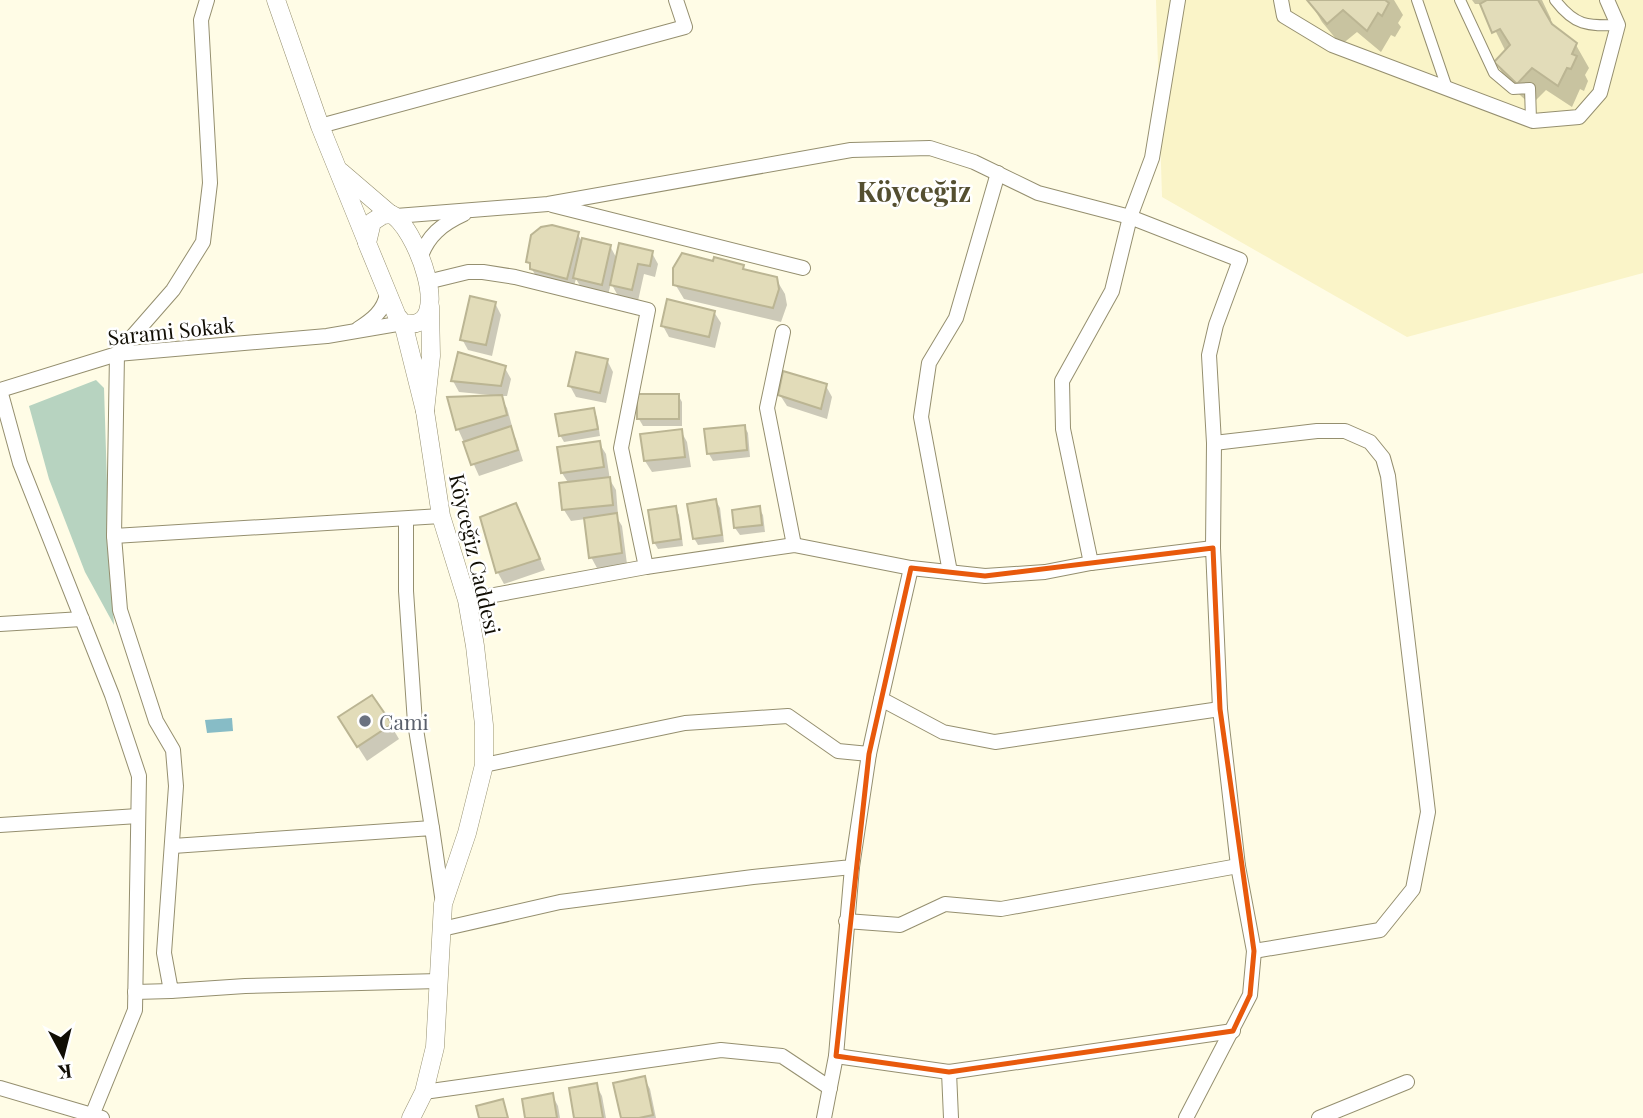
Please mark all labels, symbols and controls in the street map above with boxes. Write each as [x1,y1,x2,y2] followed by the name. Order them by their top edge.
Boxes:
[857,172,971,209] district label: Köyceğiz
[106,309,236,351] street label: Sarami Sokak
[444,471,508,637] street label: Köyceğiz Caddesi
[379,707,429,735] place label: Cami
[357,713,373,729] marker: Cami
[28,1020,98,1090] north arrow
[56,1059,74,1087] text: K

